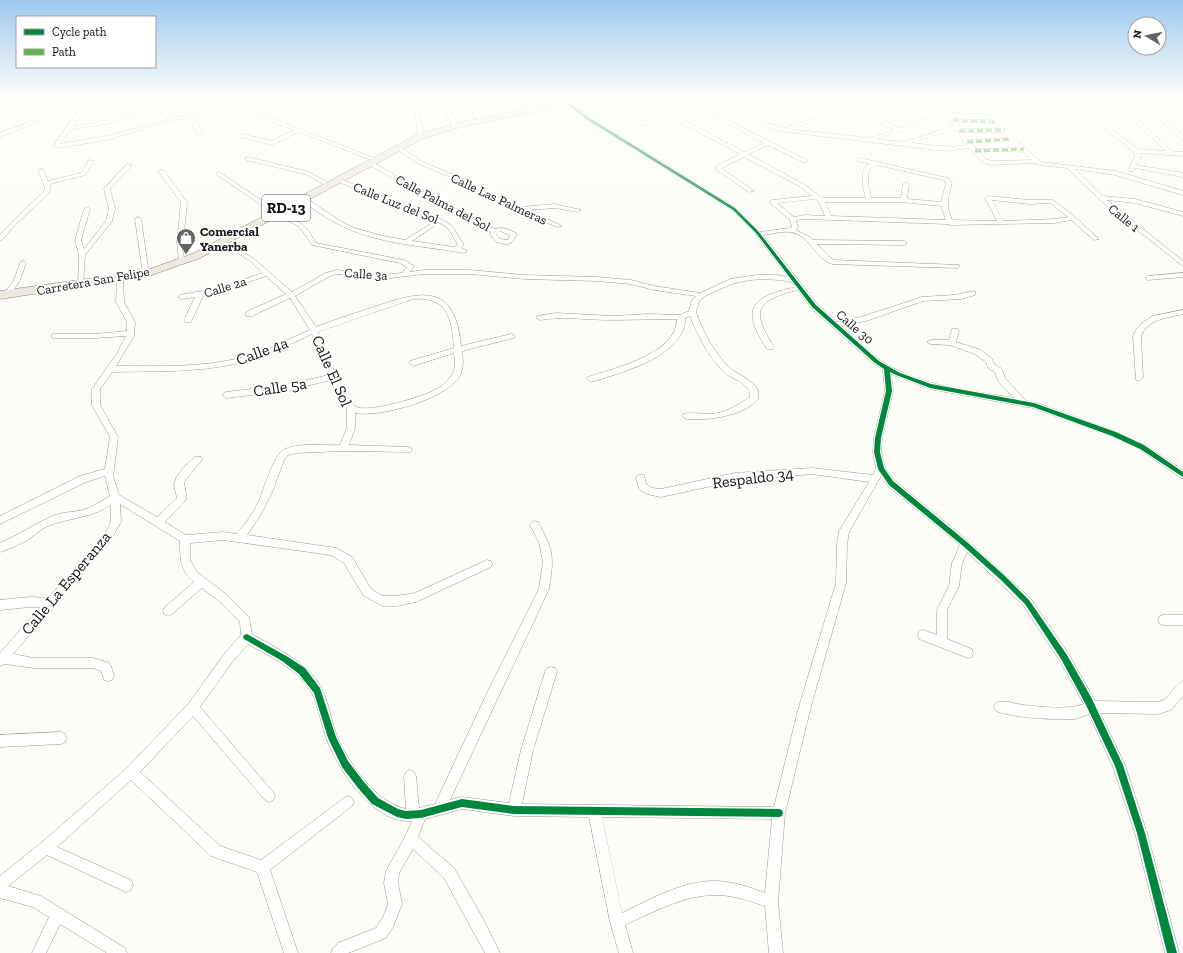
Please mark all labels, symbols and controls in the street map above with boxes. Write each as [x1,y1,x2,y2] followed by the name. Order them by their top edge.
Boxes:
[16,16,156,68] legend
[1127,16,1167,56] north arrow
[52,25,107,39] text: Cycle path
[1131,28,1145,40] text: N
[52,45,76,59] text: Path
[448,170,550,228] street label: Calle Las Palmeras
[393,172,493,235] street label: Calle Palma del Sol
[351,179,441,227] street label: Calle Luz del Sol
[262,195,310,221] road number: RD-13
[1105,201,1143,235] street label: Calle 1
[200,224,259,254] place label: Comercial Yanerba
[175,227,197,255] shop icon: Comercial Yanerba
[35,264,151,298] street label: Carretera San Felipe
[344,265,389,283] street label: Calle 3a
[202,273,249,301] street label: Calle 2a
[833,307,877,347] street label: Calle 30
[308,332,356,410] street label: Calle El Sol
[233,333,291,369] street label: Calle 4a
[252,373,308,401] street label: Calle 5a
[711,464,795,492] street label: Respaldo 34
[17,527,115,639] street label: Calle La Esperanza

